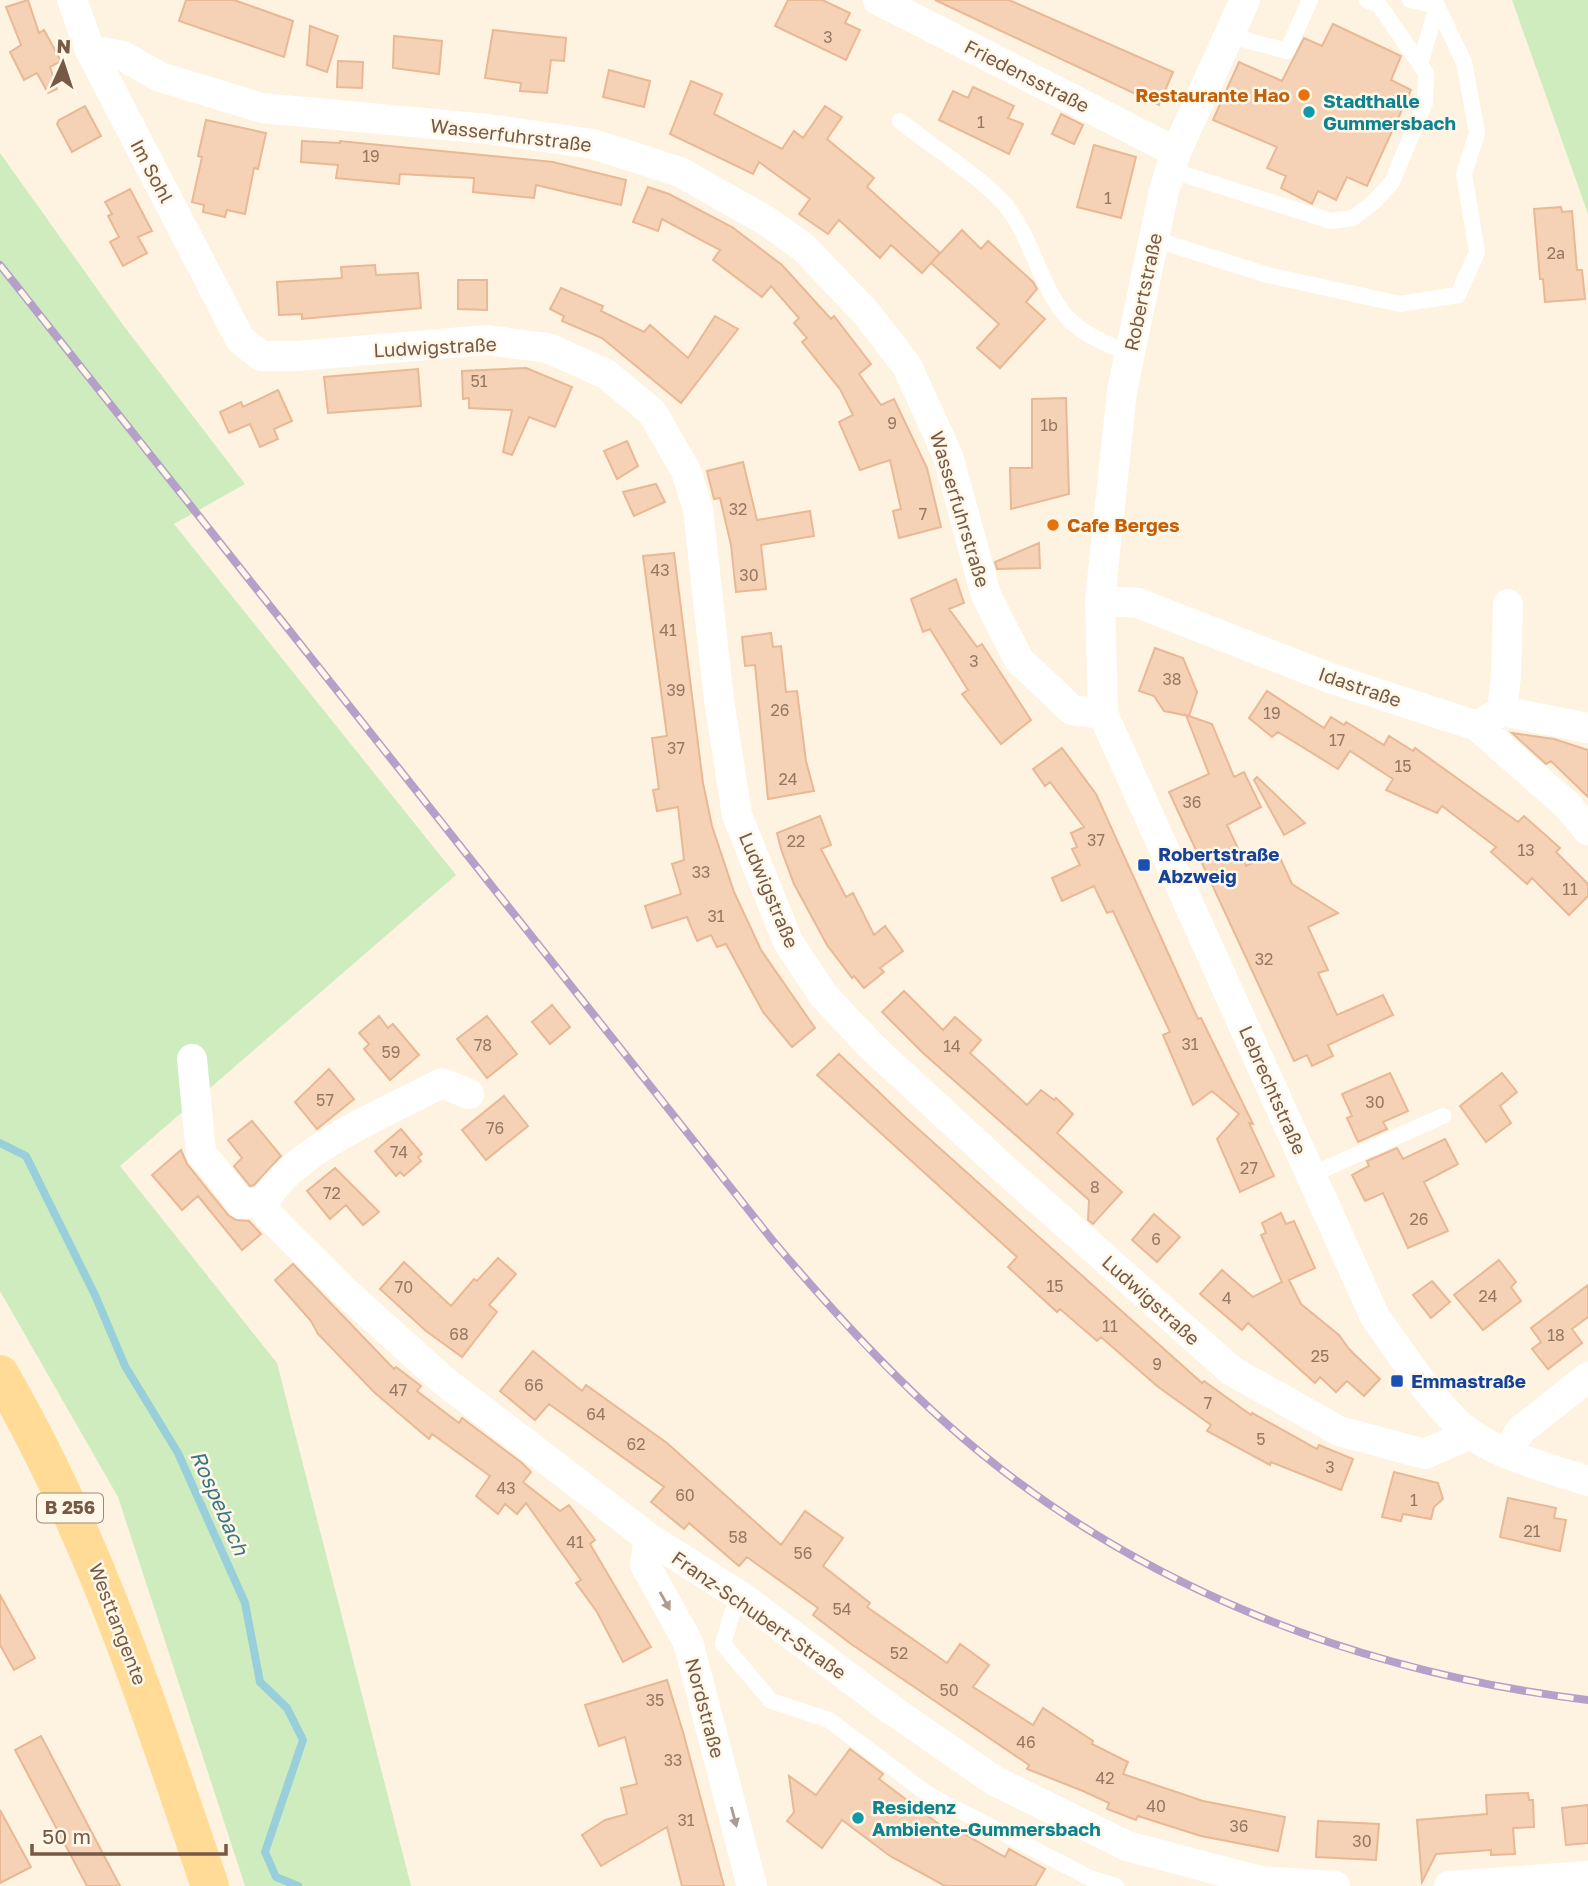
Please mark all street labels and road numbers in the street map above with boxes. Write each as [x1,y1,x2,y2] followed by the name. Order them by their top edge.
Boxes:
[961,34,1093,117] street label: Friedensstraße
[429,113,593,156] street label: Wasserfuhrstraße
[126,135,179,207] street label: Im Sohl
[1119,231,1166,353] street label: Robertstraße
[373,332,497,361] street label: Ludwigstraße
[926,428,995,590] street label: Wasserfuhrstraße
[1316,662,1405,711] street label: Idastraße
[735,828,804,951] street label: Ludwigstraße
[1235,1022,1312,1158] street label: Lebrechtstraße
[1098,1250,1205,1349] street label: Ludwigstraße
[37,1493,103,1522] road number: B 256
[668,1546,851,1684] street label: Franz-Schubert-Straße
[85,1560,152,1688] street label: Westtangente
[681,1655,730,1760] street label: Nordstraße

